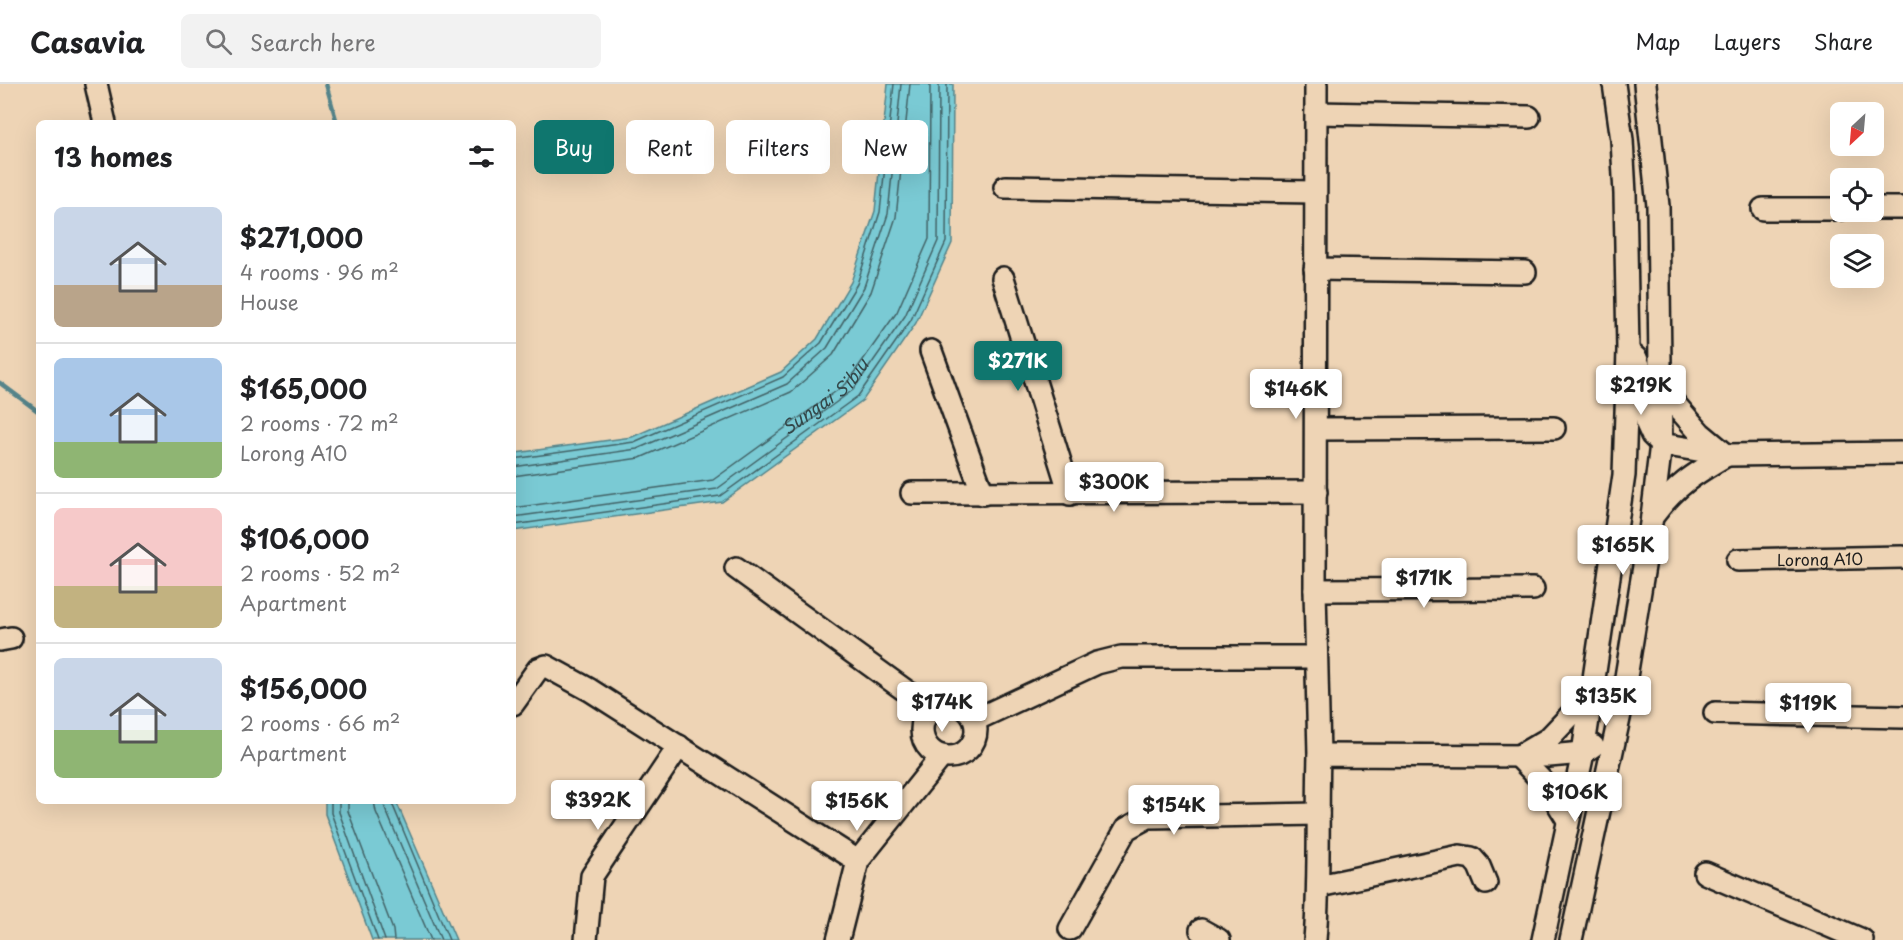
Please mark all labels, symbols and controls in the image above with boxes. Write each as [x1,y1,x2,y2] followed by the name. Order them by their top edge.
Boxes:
[181,14,601,68] search box
[30,20,145,63] text: Casavia
[202,25,235,58] icon: search
[250,25,376,58] text: Search here
[1636,25,1680,57] text: Map
[1713,25,1781,57] text: Layers
[1814,25,1873,57] text: Share
[1830,102,1884,156] north arrow
[1830,102,1884,288] map controls
[534,120,614,174] chip: Buy
[626,120,714,174] chip: Rent
[726,120,830,174] chip: Filters
[842,120,928,174] chip: New
[54,137,172,176] text: 13 homes
[465,140,498,173] icon: filters
[1830,168,1884,222] button: locate
[240,218,363,257] text: $271,000
[102,231,174,303] icon: home
[1830,234,1884,288] button: layers
[240,257,399,287] text: 4 rooms · 96 m²
[240,287,299,317] text: House
[976,341,1060,392] pin: $271K
[988,345,1048,375] text: $271K
[775,351,875,440] water label: Sungai Sibiu
[1599,365,1683,416] pin: $219K
[240,369,367,408] text: $165,000
[1254,369,1338,420] pin: $146K
[1610,369,1672,399] text: $219K
[1264,373,1328,403] text: $146K
[102,382,174,454] icon: home
[240,408,399,438] text: 2 rooms · 72 m²
[240,438,347,468] text: Lorong A10
[1072,462,1156,513] pin: $300K
[1079,466,1149,496] text: $300K
[240,519,369,558] text: $106,000
[1581,525,1665,576] pin: $165K
[1591,529,1655,559] text: $165K
[102,532,174,604] icon: home
[1777,546,1863,571] street label: Lorong A10
[240,558,400,588] text: 2 rooms · 52 m²
[1382,558,1466,609] pin: $171K
[1396,562,1452,592] text: $171K
[240,588,347,618] text: Apartment
[240,669,367,708] text: $156,000
[1564,676,1648,727] pin: $135K
[1575,680,1637,710] text: $135K
[102,682,174,754] icon: home
[900,682,984,733] pin: $174K
[1766,683,1850,734] pin: $119K
[911,686,973,716] text: $174K
[1779,687,1837,717] text: $119K
[240,708,400,738] text: 2 rooms · 66 m²
[240,738,347,768] text: Apartment
[1533,772,1617,823] pin: $106K
[1542,776,1608,806] text: $106K
[556,780,640,831] pin: $392K
[815,781,899,832] pin: $156K
[565,784,631,814] text: $392K
[825,785,889,815] text: $156K
[1132,785,1216,836] pin: $154K
[1142,789,1206,819] text: $154K

